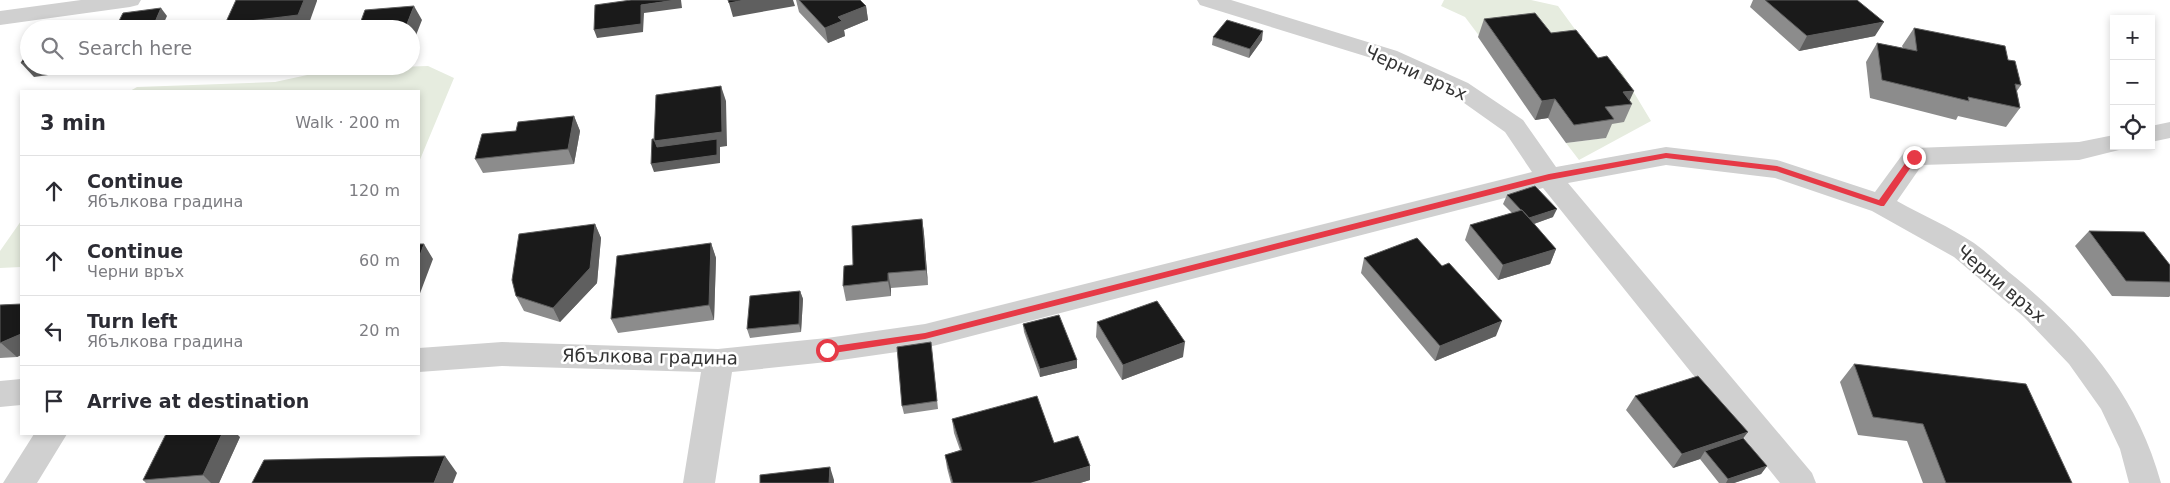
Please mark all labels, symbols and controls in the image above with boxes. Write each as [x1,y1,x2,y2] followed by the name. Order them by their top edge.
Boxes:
[2110,15,2155,150] map controls
[2110,15,2155,60] button: +
[20,20,420,75] search box
[38,34,66,62] icon: search
[78,37,192,59] text: Search here
[1362,41,1471,105] street label: Черни връх
[2110,60,2155,105] button: −
[2110,105,2155,150] button: locate
[40,111,106,135] text: 3 min
[295,113,400,132] text: Walk · 200 m
[1903,146,1926,169] route end
[87,170,183,192] text: Continue
[40,177,68,205] icon: ahead
[349,181,400,200] text: 120 m
[87,192,243,211] text: Ябълкова градина
[87,240,183,262] text: Continue
[1953,240,2050,327] street label: Черни връх
[40,247,68,275] icon: ahead
[359,251,400,270] text: 60 m
[87,262,184,281] text: Черни връх
[87,310,178,332] text: Turn left
[40,317,68,345] icon: left
[359,321,400,340] text: 20 m
[87,332,243,351] text: Ябълкова градина
[816,339,839,362] route start
[562,344,738,369] street label: Ябълкова градина
[40,387,68,415] icon: arrive
[87,390,309,412] text: Arrive at destination

